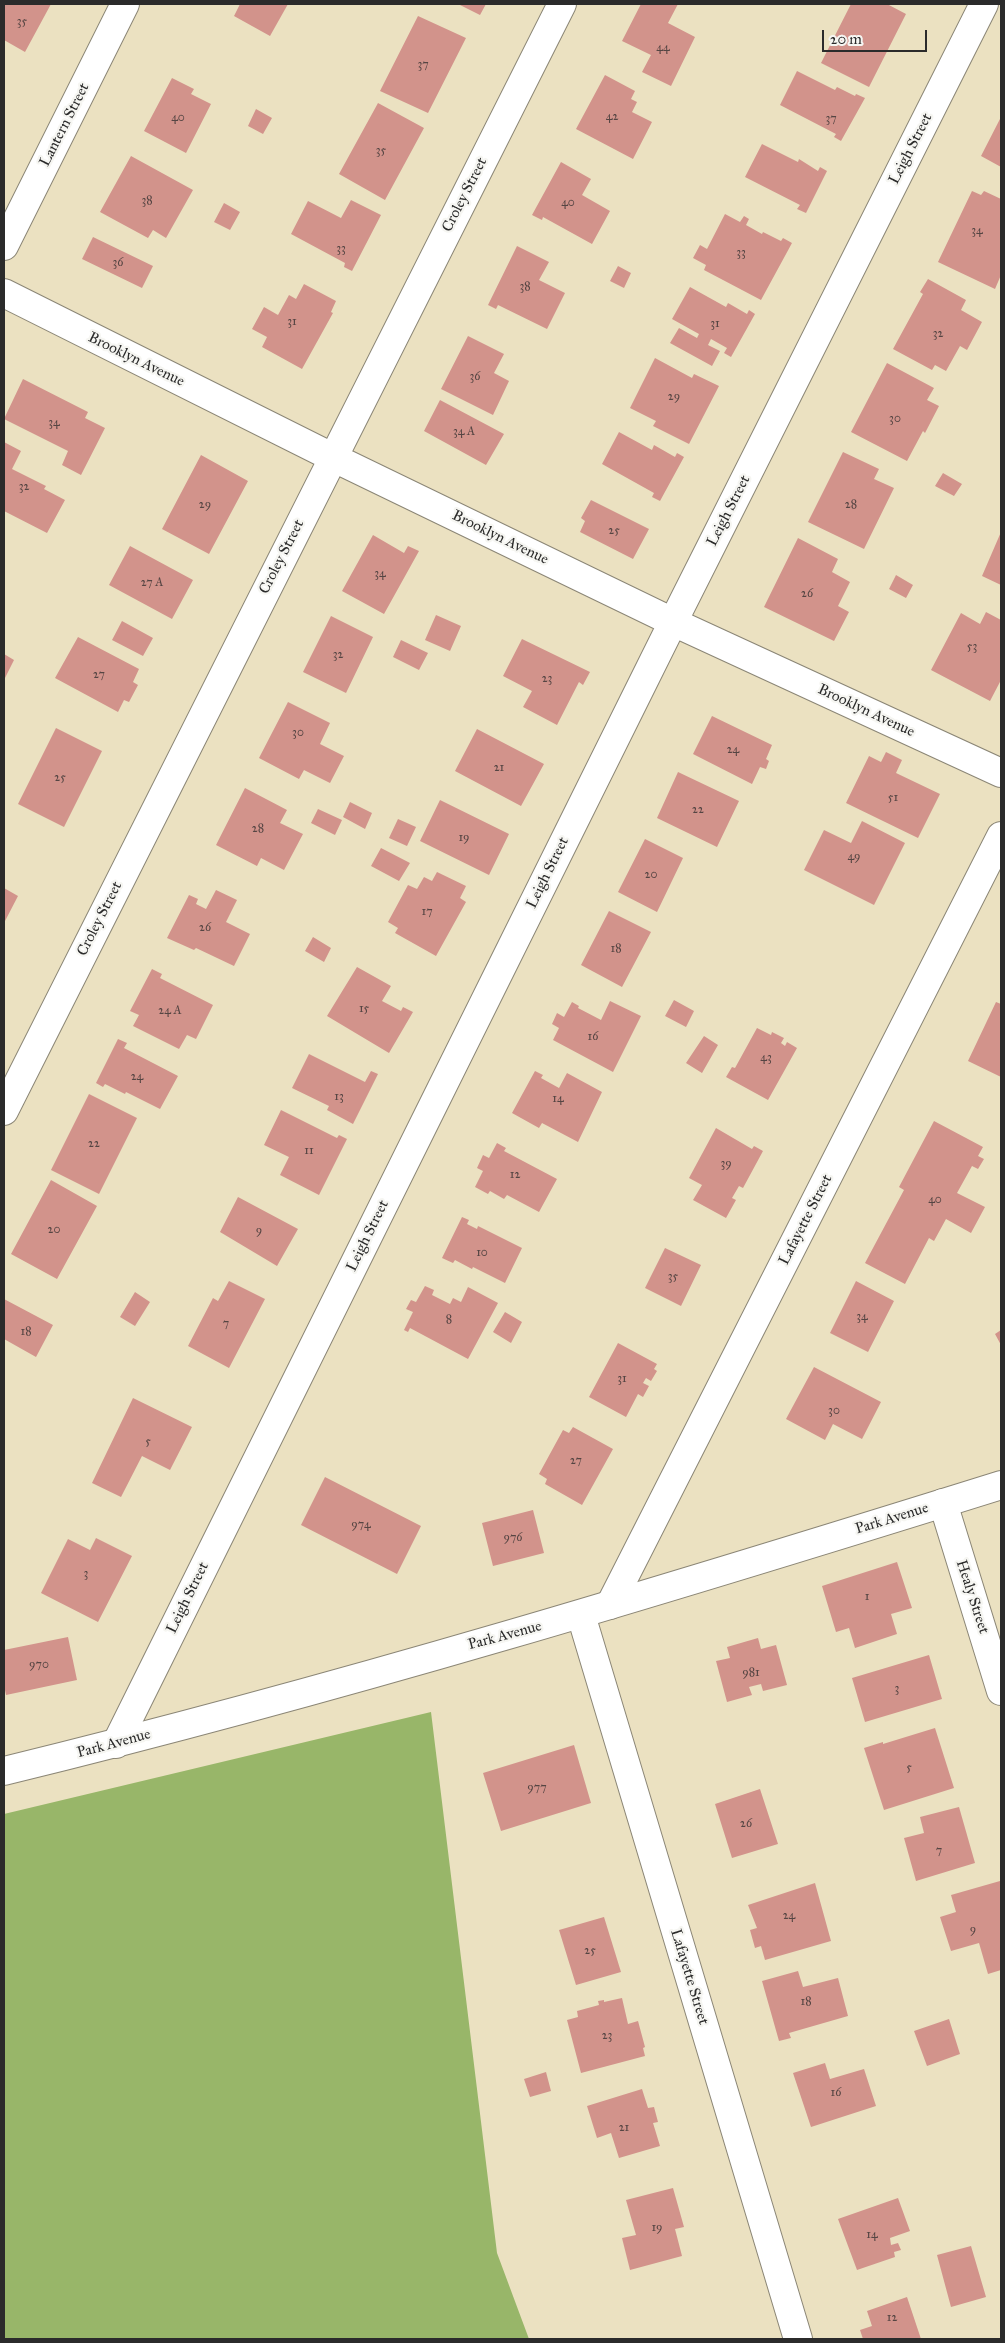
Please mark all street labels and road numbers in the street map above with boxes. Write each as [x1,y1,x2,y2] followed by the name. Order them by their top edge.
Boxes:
[36,80,94,170] street label: Lantern Street
[885,110,937,188] street label: Leigh Street
[439,155,491,235] street label: Croley Street
[85,329,187,391] street label: Brooklyn Avenue
[703,472,755,550] street label: Leigh Street
[449,507,551,569] street label: Brooklyn Avenue
[256,517,308,597] street label: Croley Street
[815,681,917,741] street label: Brooklyn Avenue
[523,834,573,912] street label: Leigh Street
[74,879,126,959] street label: Croley Street
[775,1172,837,1268] street label: Lafayette Street
[343,1197,393,1275] street label: Leigh Street
[853,1499,931,1539] street label: Park Avenue
[952,1558,992,1636] street label: Healy Street
[163,1559,213,1637] street label: Leigh Street
[466,1618,544,1654] street label: Park Avenue
[75,1726,153,1762] street label: Park Avenue
[666,1927,712,2027] street label: Lafayette Street

